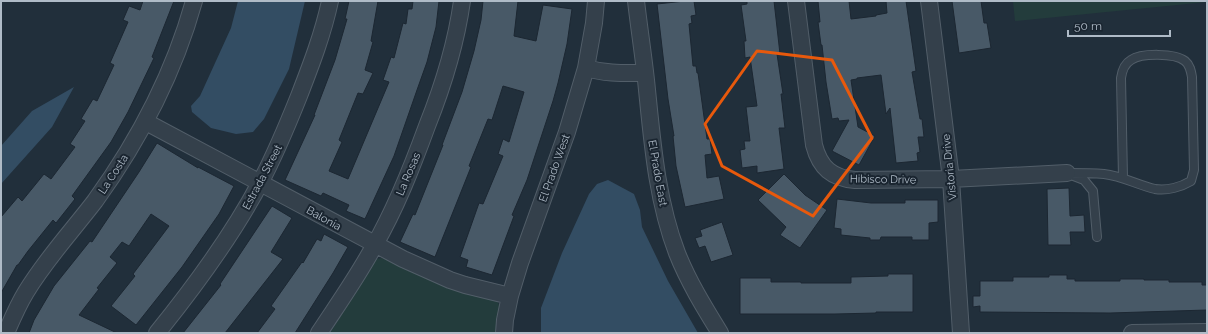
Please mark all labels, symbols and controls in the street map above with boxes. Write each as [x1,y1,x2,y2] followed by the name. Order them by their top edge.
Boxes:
[1068,12,1170,38] scale bar
[1074,19,1102,33] text: 50 m
[536,132,573,204] street label: El Prado West
[939,133,959,201] street label: Vistoria Drive
[645,139,670,207] street label: El Prado East
[240,142,285,212] street label: Estrada Street
[394,151,423,198] street label: La Rosas
[96,152,131,196] street label: La Costa
[850,172,917,187] street label: Hibisco Drive
[304,204,343,233] street label: Balonia

